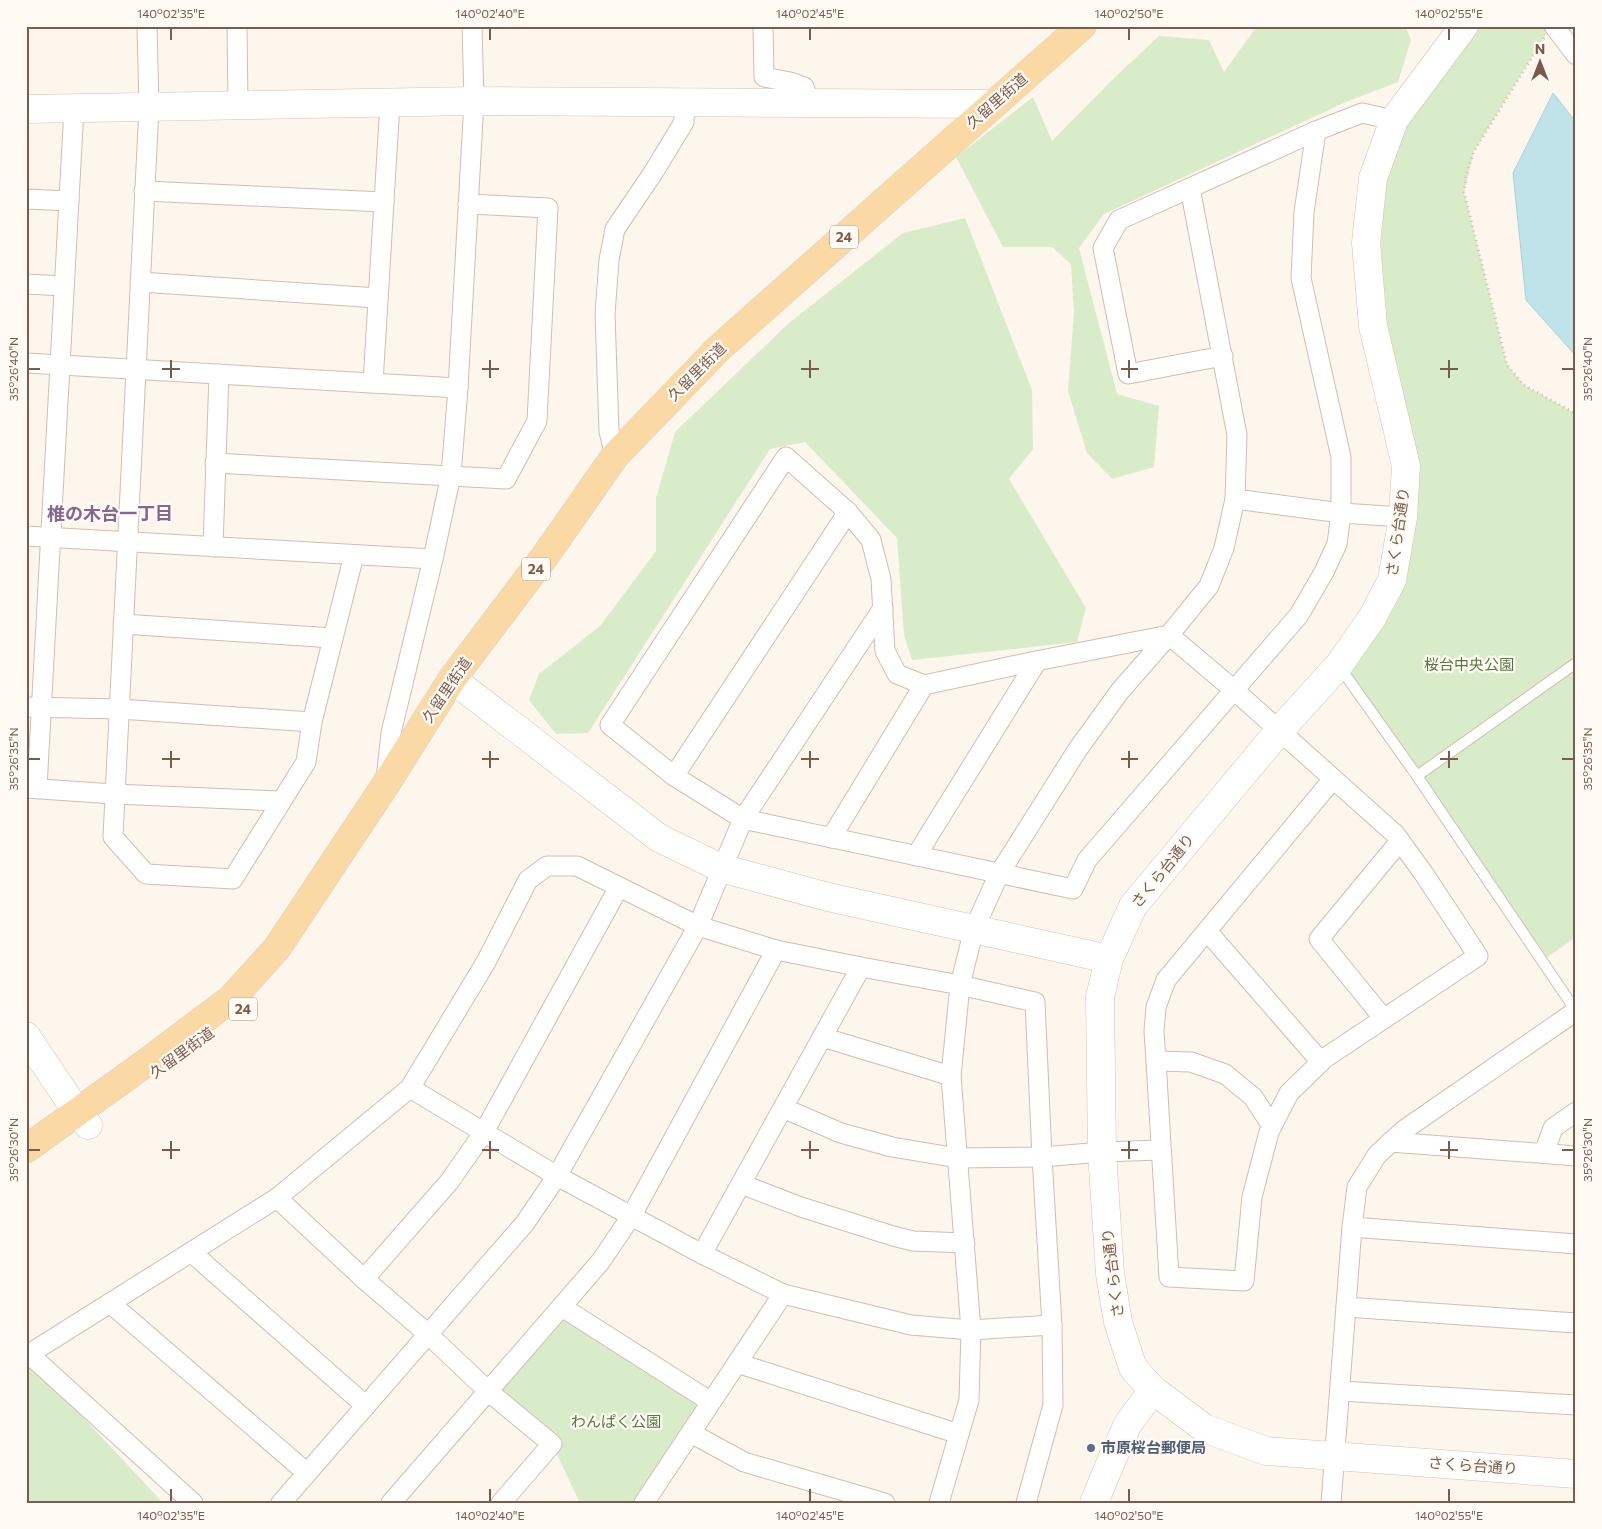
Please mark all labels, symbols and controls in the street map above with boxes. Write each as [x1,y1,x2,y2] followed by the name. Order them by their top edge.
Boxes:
[137,6,205,20] text: 140°02'35"E
[455,6,525,20] text: 140°02'40"E
[776,6,844,20] text: 140°02'45"E
[1095,6,1163,20] text: 140°02'50"E
[1415,6,1483,20] text: 140°02'55"E
[1514,38,1564,88] north arrow
[1535,40,1545,57] text: N
[962,69,1031,132] street label: 久留里街道
[830,226,858,248] road number: 24
[6,337,20,401] text: 35°26'40"N
[1580,337,1594,401] text: 35°26'40"N
[663,338,729,404] street label: 久留里街道
[1382,486,1412,578] street label: さくら台通り
[47,502,173,524] district label: 椎の木台一丁目
[522,558,550,580] road number: 24
[418,653,475,726] street label: 久留里街道
[1424,655,1514,673] park label: 桜台中央公園
[6,728,20,790] text: 35°26'35"N
[1580,728,1594,790] text: 35°26'35"N
[1127,830,1198,911] street label: さくら台通り
[229,998,257,1021] road number: 24
[146,1023,217,1082] street label: 久留里街道
[6,1118,20,1182] text: 35°26'30"N
[1580,1118,1594,1182] text: 35°26'30"N
[1098,1227,1126,1319] street label: さくら台通り
[571,1412,661,1430] park label: わんぱく公園
[1101,1438,1206,1456] place label: 市原桜台郵便局
[1085,1442,1097,1454] marker: 市原桜台郵便局
[1428,1453,1519,1477] street label: さくら台通り
[137,1508,205,1522] text: 140°02'35"E
[455,1508,525,1522] text: 140°02'40"E
[776,1508,844,1522] text: 140°02'45"E
[1095,1508,1163,1522] text: 140°02'50"E
[1415,1508,1483,1522] text: 140°02'55"E

